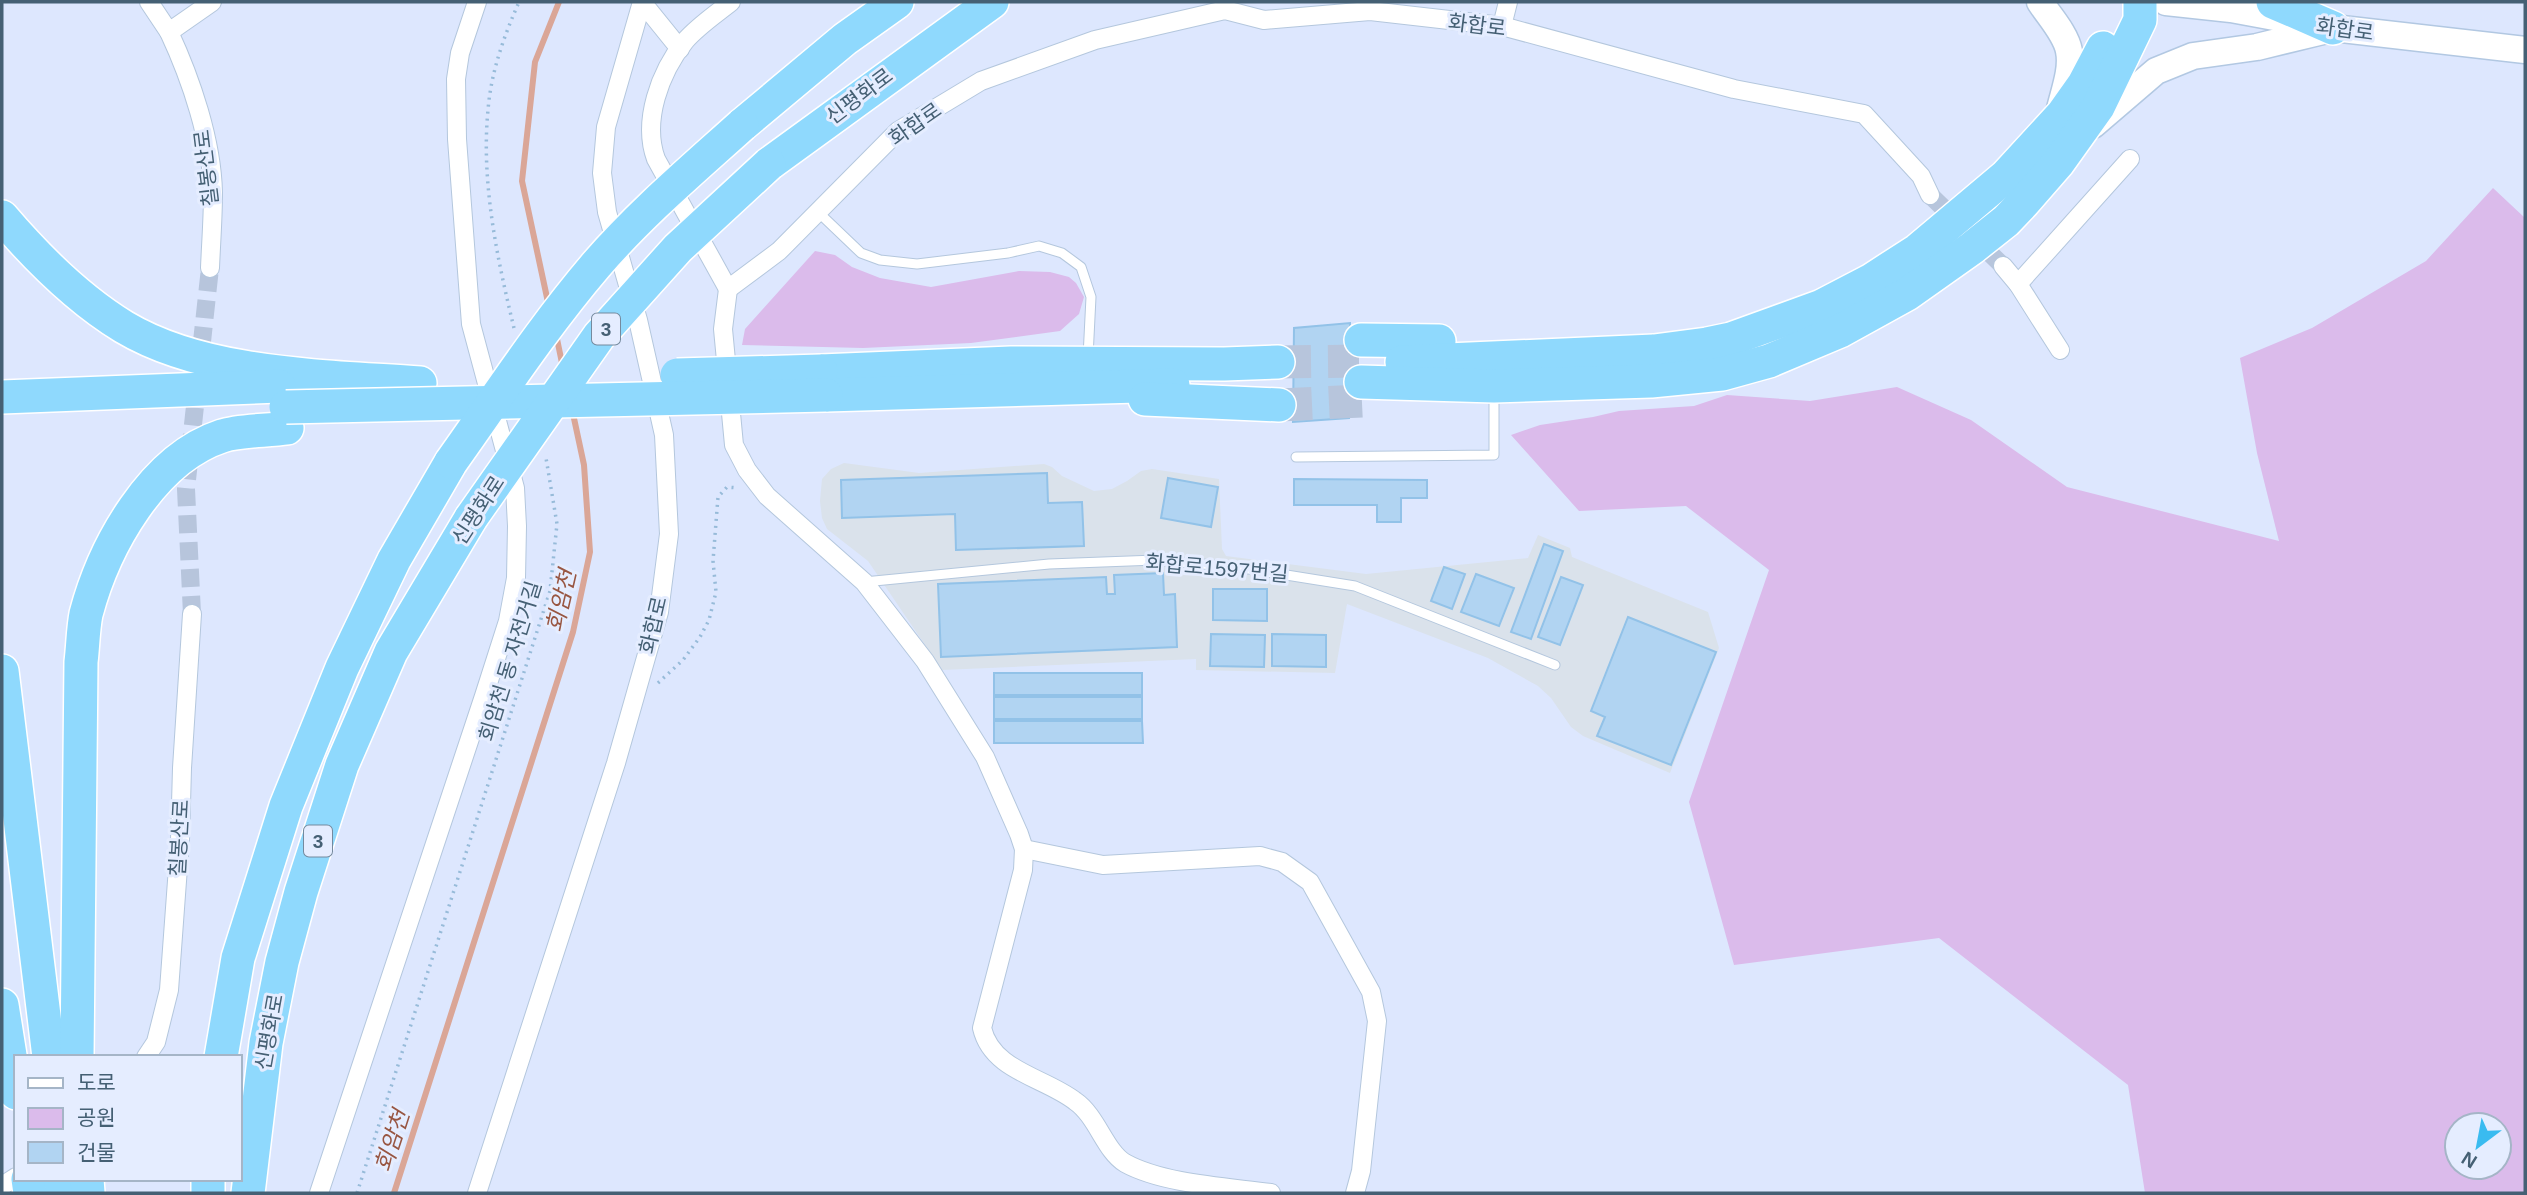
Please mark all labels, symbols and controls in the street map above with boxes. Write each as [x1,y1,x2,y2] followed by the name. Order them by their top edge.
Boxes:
[1447,10,1507,40] street label: 화합로
[2315,14,2375,44] street label: 화합로
[821,64,897,128] street label: 신평화로
[885,98,945,150] street label: 화합로
[190,128,222,208] street label: 칠봉산로
[592,314,620,344] road number: 3
[447,471,509,549] street label: 신평화로
[1145,550,1289,586] street label: 화합로1597번길
[541,564,581,635] water label: 회암천
[475,578,545,744] street label: 회암천 동 자전거길
[635,594,671,656] street label: 화합로
[165,799,193,877] street label: 칠봉산로
[304,826,332,856] road number: 3
[251,992,287,1072] street label: 신평화로
[14,1055,242,1181] legend
[77,1071,116,1094] text: 도로
[370,1104,415,1175] water label: 회암천
[77,1106,116,1129] text: 공원
[2443,1111,2513,1181] north arrow
[77,1141,116,1164] text: 건물
[2458,1147,2481,1173] text: N

